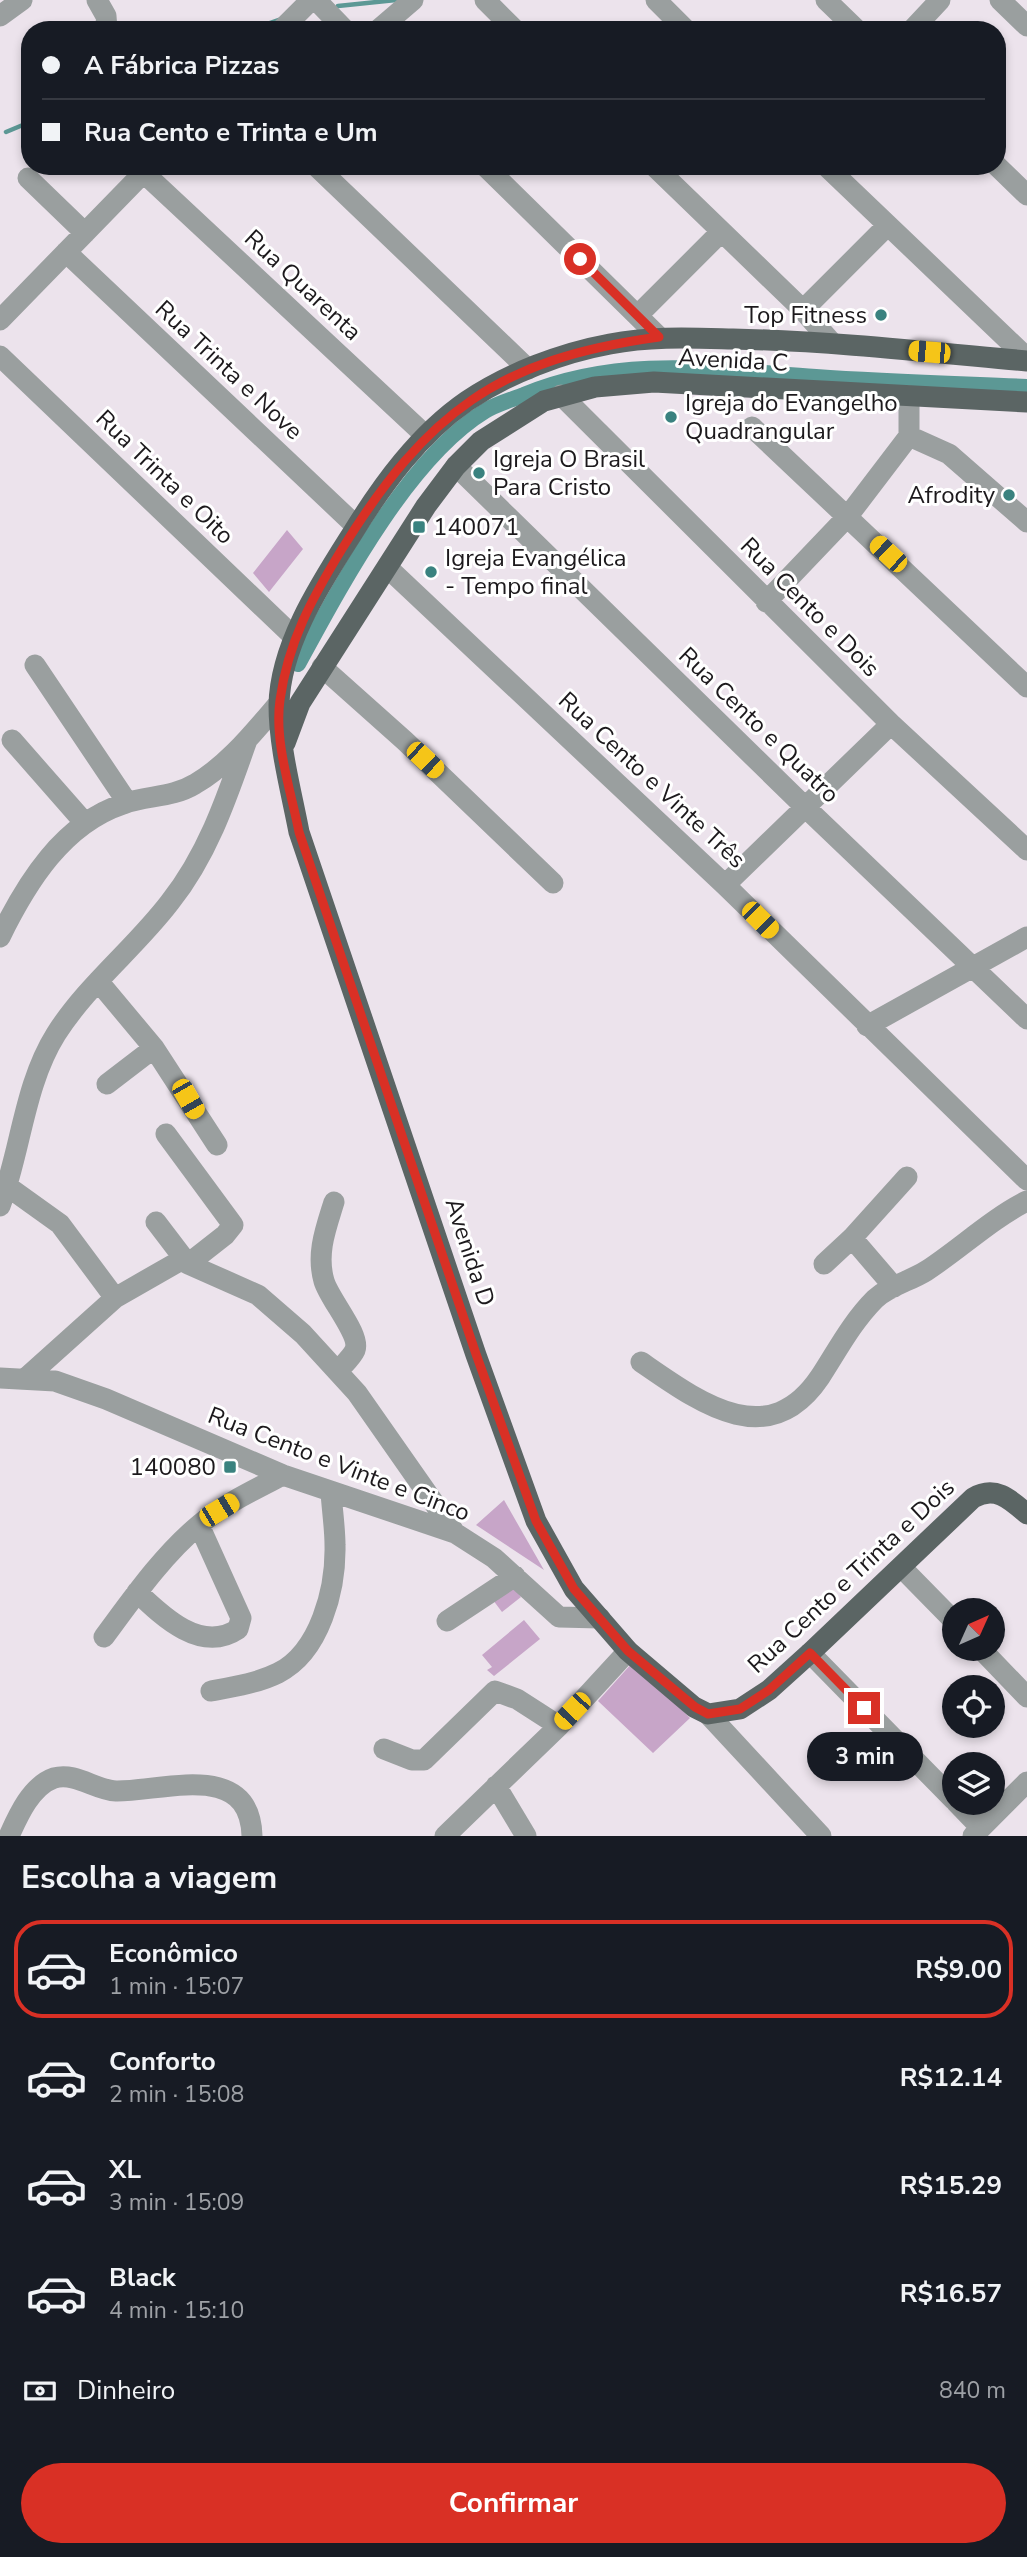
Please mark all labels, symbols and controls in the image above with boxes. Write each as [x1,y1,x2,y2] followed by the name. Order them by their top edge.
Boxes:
[84,48,280,83] text: A Fábrica Pizzas
[84,115,378,150] text: Rua Cento e Trinta e Um
[238,223,368,347] street label: Rua Quarenta
[564,243,596,275] route start
[148,293,310,447] street label: Rua Trinta e Nove
[744,299,867,331] place label: Top Fitness
[873,307,889,323] marker: Top Fitness
[908,340,951,364] car
[677,341,789,379] street label: Avenida C
[685,387,898,447] place label: Igreja do Evangelho Quadrangular
[89,403,241,551] street label: Rua Trinta e Oito
[663,409,679,425] marker: Igreja do Evangelho Quadrangular
[493,443,645,503] place label: Igreja O Brasil Para Cristo
[471,465,487,481] marker: Igreja O Brasil Para Cristo
[907,479,996,511] place label: Afrodity
[1001,487,1017,503] marker: Afrodity
[433,511,519,543] place label: 140071
[411,519,427,535] marker: 140071
[733,530,887,684] street label: Rua Cento e Dois
[866,532,911,576] car
[445,542,626,602] place label: Igreja Evangélica - Tempo final
[423,564,439,580] marker: Igreja Evangélica - Tempo final
[672,640,846,810] street label: Rua Cento e Quatro
[551,685,753,875] street label: Rua Cento e Vinte Três
[403,738,448,782] car
[738,898,783,942] car
[169,1076,208,1122] car
[438,1194,502,1310] street label: Avenida D
[203,1399,475,1529] street label: Rua Cento e Vinte e Cinco
[130,1451,216,1483] place label: 140080
[222,1459,238,1475] marker: 140080
[741,1472,961,1680] street label: Rua Cento e Trinta e Dois
[196,1490,243,1530] car
[942,1598,1004,1661] north arrow
[942,1598,1005,1815] map controls
[942,1675,1005,1738] button: locate
[550,1688,595,1734] car
[848,1692,880,1724] route end
[806,1732,922,1782] callout: 3 min
[835,1741,895,1772] text: 3 min
[942,1752,1005,1815] button: layers
[21,1856,277,1899] text: Escolha a viagem
[109,1936,238,1971] text: Econômico
[25,1938,88,2001] icon: car
[915,1952,1002,1987] text: R$9.00
[109,1971,244,2002] text: 1 min · 15:07
[109,2044,216,2079] text: Conforto
[25,2046,88,2109] icon: car
[900,2060,1002,2095] text: R$12.14
[109,2079,244,2110] text: 2 min · 15:08
[109,2152,141,2187] text: XL
[25,2154,88,2217] icon: car
[900,2168,1002,2203] text: R$15.29
[109,2187,244,2218] text: 3 min · 15:09
[109,2260,176,2295] text: Black
[25,2262,88,2325] icon: car
[900,2276,1002,2311] text: R$16.57
[109,2295,244,2326] text: 4 min · 15:10
[21,2372,59,2410] icon: cash
[77,2373,175,2408] text: Dinheiro
[939,2375,1006,2406] text: 840 m
[21,2463,1006,2543] button: Confirmar

